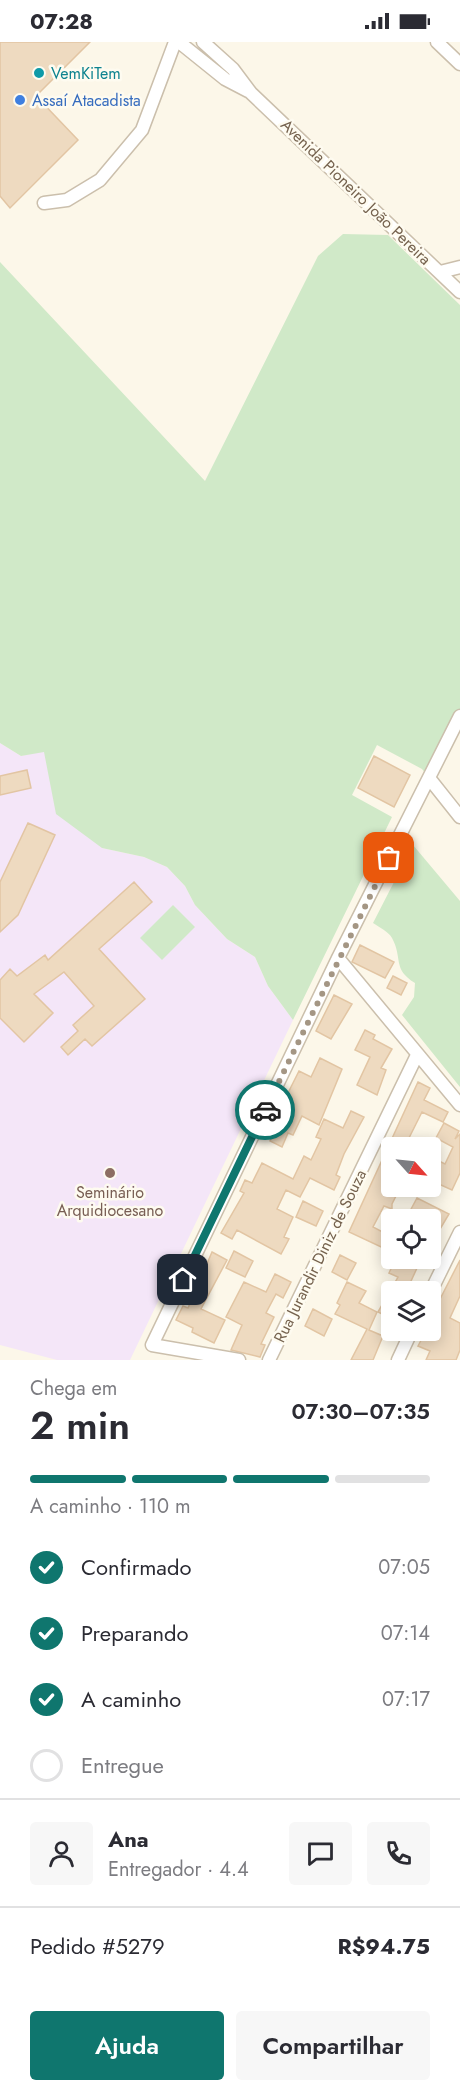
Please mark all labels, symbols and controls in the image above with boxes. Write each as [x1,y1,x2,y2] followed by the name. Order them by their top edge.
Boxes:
[30,5,93,37] text: 07:28
[51,62,121,85] place label: VemKiTem
[32,66,46,80] marker: VemKiTem
[32,89,141,112] place label: Assaí Atacadista
[13,93,27,107] marker: Assaí Atacadista
[276,114,436,270] street label: Avenida Pioneiro João Pereira
[363,832,414,883] pin
[372,841,405,874] icon: bag
[235,1080,295,1140] courier
[249,1094,282,1127] icon: car
[381,1137,441,1197] north arrow
[381,1137,441,1341] map controls
[103,1166,117,1180] marker: Seminário Arquidiocesano
[268,1166,372,1346] street label: Rua Jurandir Diniz de Souza
[57,1181,164,1222] place label: Seminário Arquidiocesano
[381,1209,441,1269] button: locate
[157,1254,208,1305] pin
[166,1263,199,1296] icon: home
[381,1281,441,1341] button: layers
[30,1374,117,1403] text: Chega em
[291,1395,430,1427] text: 07:30–07:35
[30,1397,130,1454] text: 2 min
[30,1492,191,1521] text: A caminho · 110 m
[30,1551,63,1584] icon: check
[81,1551,191,1583] text: Confirmado
[378,1553,430,1582] text: 07:05
[30,1617,63,1650] icon: check
[81,1617,189,1649] text: Preparando
[381,1619,430,1648] text: 07:14
[30,1683,63,1716] icon: check
[81,1683,181,1715] text: A caminho
[382,1685,430,1714] text: 07:17
[81,1749,164,1781] text: Entregue
[30,1822,93,1885] button: person
[289,1822,352,1885] button: chat
[367,1822,430,1885] button: phone
[108,1823,149,1855] text: Ana
[108,1855,249,1884] text: Entregador · 4.4
[30,1930,165,1962] text: Pedido #5279
[337,1930,430,1962] text: R$94.75
[30,2011,224,2080] button: Ajuda
[236,2011,430,2080] button: Compartilhar

